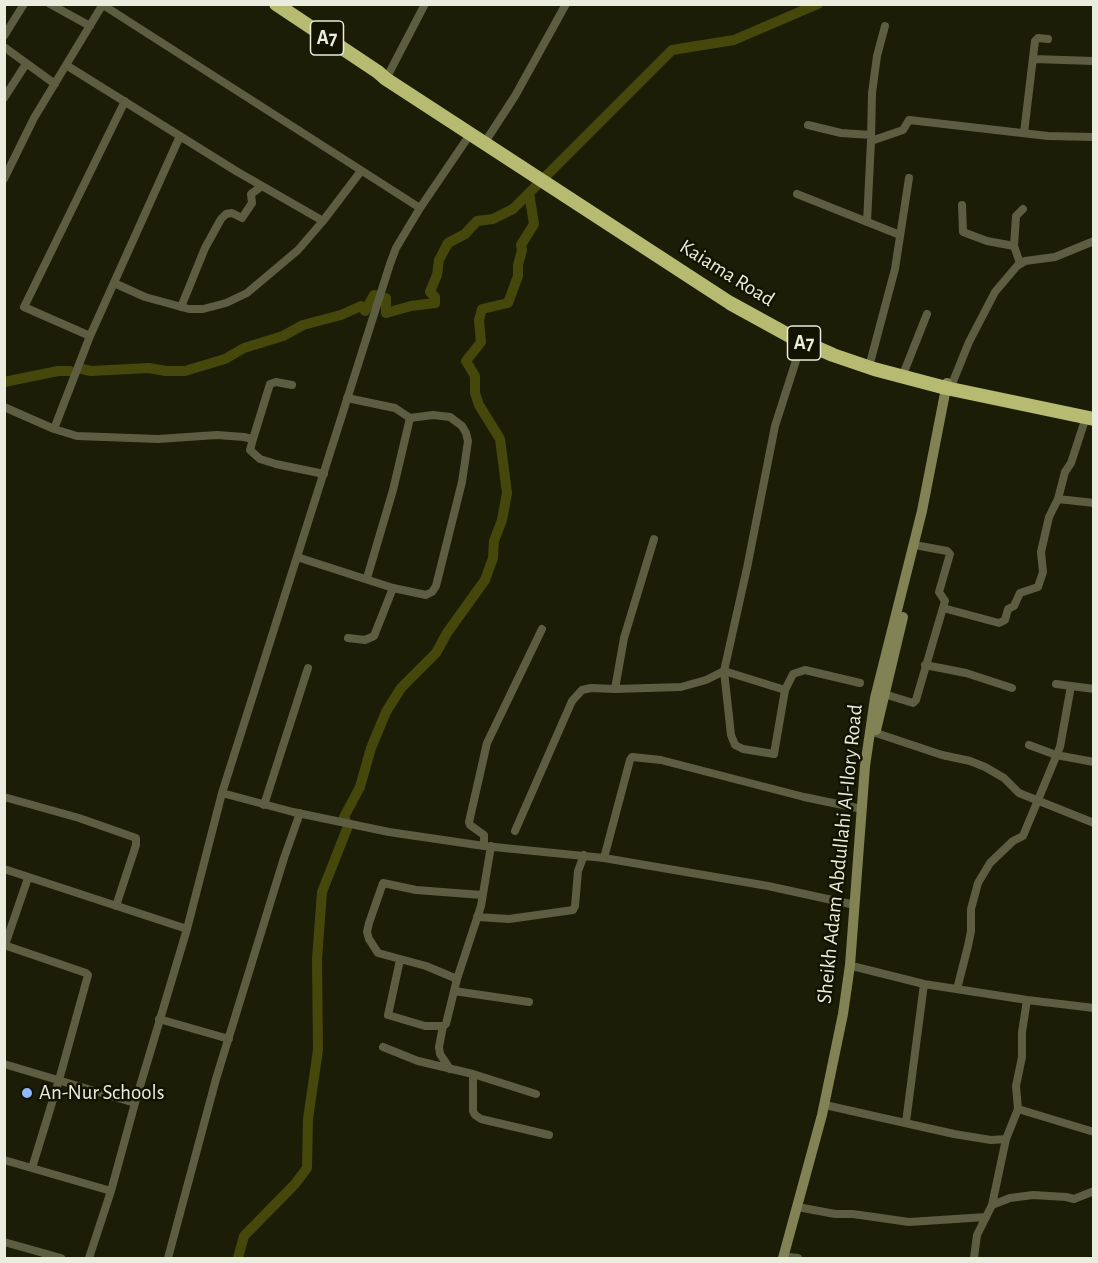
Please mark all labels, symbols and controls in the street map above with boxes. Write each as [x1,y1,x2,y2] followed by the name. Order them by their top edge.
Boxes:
[310,21,344,55] road number: A7
[675,234,779,312] street label: Kaiama Road
[788,326,820,360] road number: A7
[812,703,868,1005] street label: Sheikh Adam Abdullahi Al-Ilory Road
[39,1080,165,1106] place label: An-Nur Schools
[20,1086,34,1100] marker: An-Nur Schools

